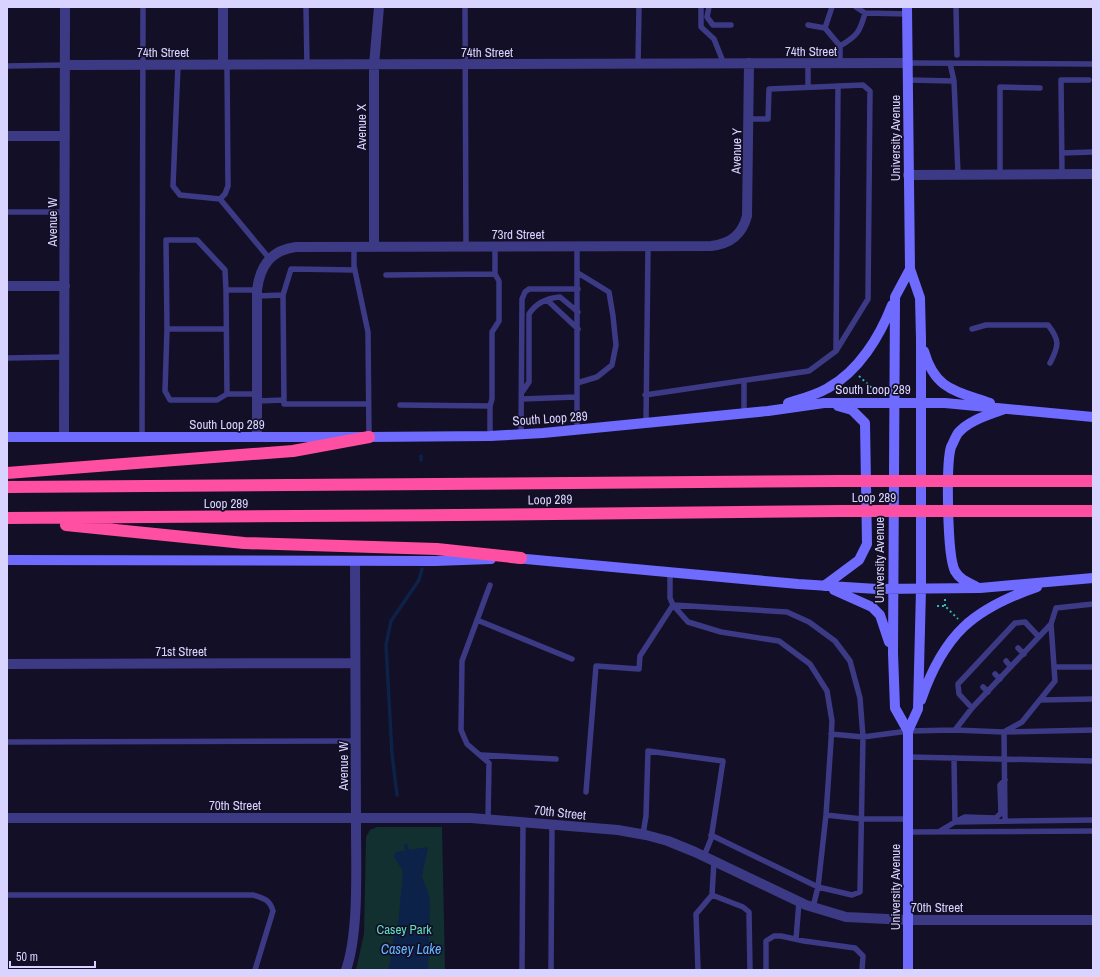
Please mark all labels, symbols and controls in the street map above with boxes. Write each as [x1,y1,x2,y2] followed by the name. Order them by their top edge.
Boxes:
[785,43,837,60] street label: 74th Street
[137,44,189,61] street label: 74th Street
[461,44,513,61] street label: 74th Street
[887,95,904,181] street label: University Avenue
[353,103,370,151] street label: Avenue X
[728,128,745,175] street label: Avenue Y
[44,198,61,248] street label: Avenue W
[492,226,544,243] street label: 73rd Street
[835,381,911,398] street label: South Loop 289
[512,407,588,430] street label: South Loop 289
[189,416,265,433] street label: South Loop 289
[852,489,896,506] street label: Loop 289
[528,491,572,508] street label: Loop 289
[204,495,248,512] street label: Loop 289
[871,517,888,603] street label: University Avenue
[155,643,207,660] street label: 71st Street
[335,742,352,792] street label: Avenue W
[209,797,261,814] street label: 70th Street
[533,801,587,824] street label: 70th Street
[887,844,904,930] street label: University Avenue
[911,899,963,916] street label: 70th Street
[376,921,432,938] park label: Casey Park
[381,940,441,958] water label: Casey Lake
[10,943,95,969] scale bar
[16,949,38,965] text: 50 m

